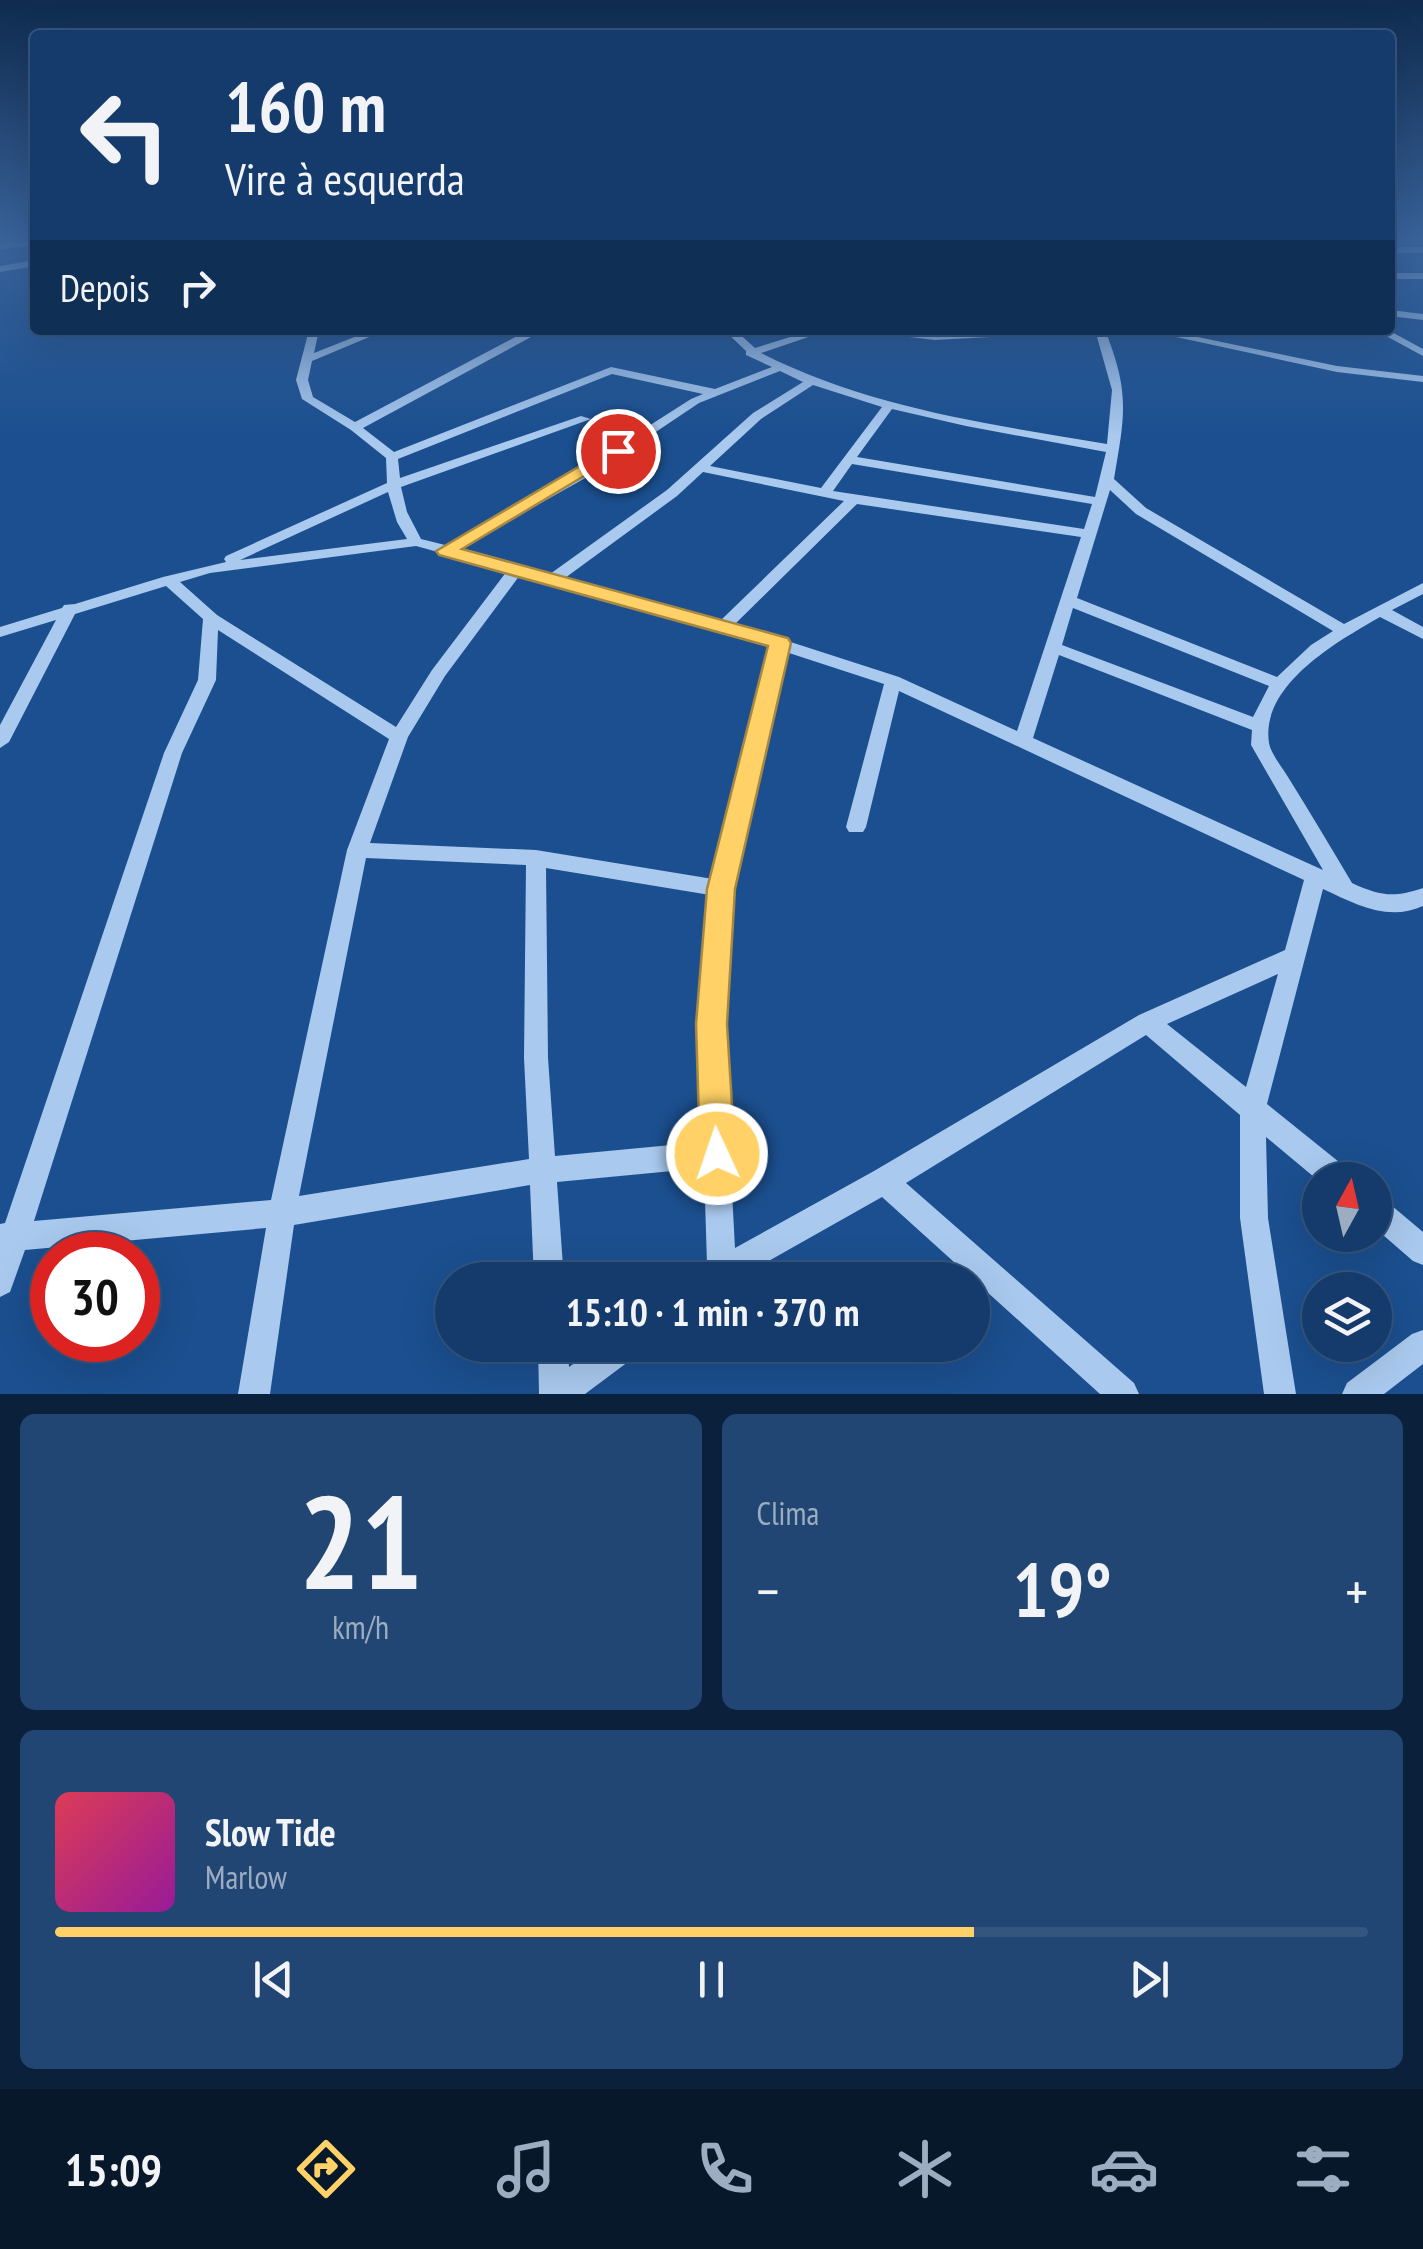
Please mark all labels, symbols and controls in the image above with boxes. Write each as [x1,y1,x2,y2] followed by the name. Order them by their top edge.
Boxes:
[225,61,386,151] text: 160 m
[60,70,190,200] icon: left
[225,149,465,207] text: Vire à esquerda
[170,260,225,315] icon: right
[60,263,150,312] text: Depois
[576,409,661,494] pin
[591,424,646,479] icon: arrive
[665,1102,769,1206] position arrow
[1302,1162,1392,1252] north arrow
[1302,1162,1392,1362] map controls
[30,1232,160,1362] speed limit sign: 30
[1302,1272,1392,1362] button: layers
[566,1287,859,1336] text: 15:10 · 1 min · 370 m
[299,1457,423,1625] text: 21
[757,1492,819,1534] text: Clima
[1013,1541,1112,1638] text: 19°
[757,1555,779,1626] text: −
[1345,1555,1368,1626] text: +
[332,1606,389,1648] text: km/h
[205,1807,336,1856] text: Slow Tide
[205,1856,287,1898] text: Marlow
[246,1952,301,2007] icon: previous
[684,1952,739,2007] icon: pause
[1122,1952,1177,2007] icon: next
[291,2134,361,2204] icon: directions
[491,2134,561,2204] icon: music
[690,2134,760,2204] icon: phone
[890,2134,960,2204] icon: climate
[1089,2134,1159,2204] icon: car
[1288,2134,1358,2204] icon: filters
[65,2140,162,2198] text: 15:09

